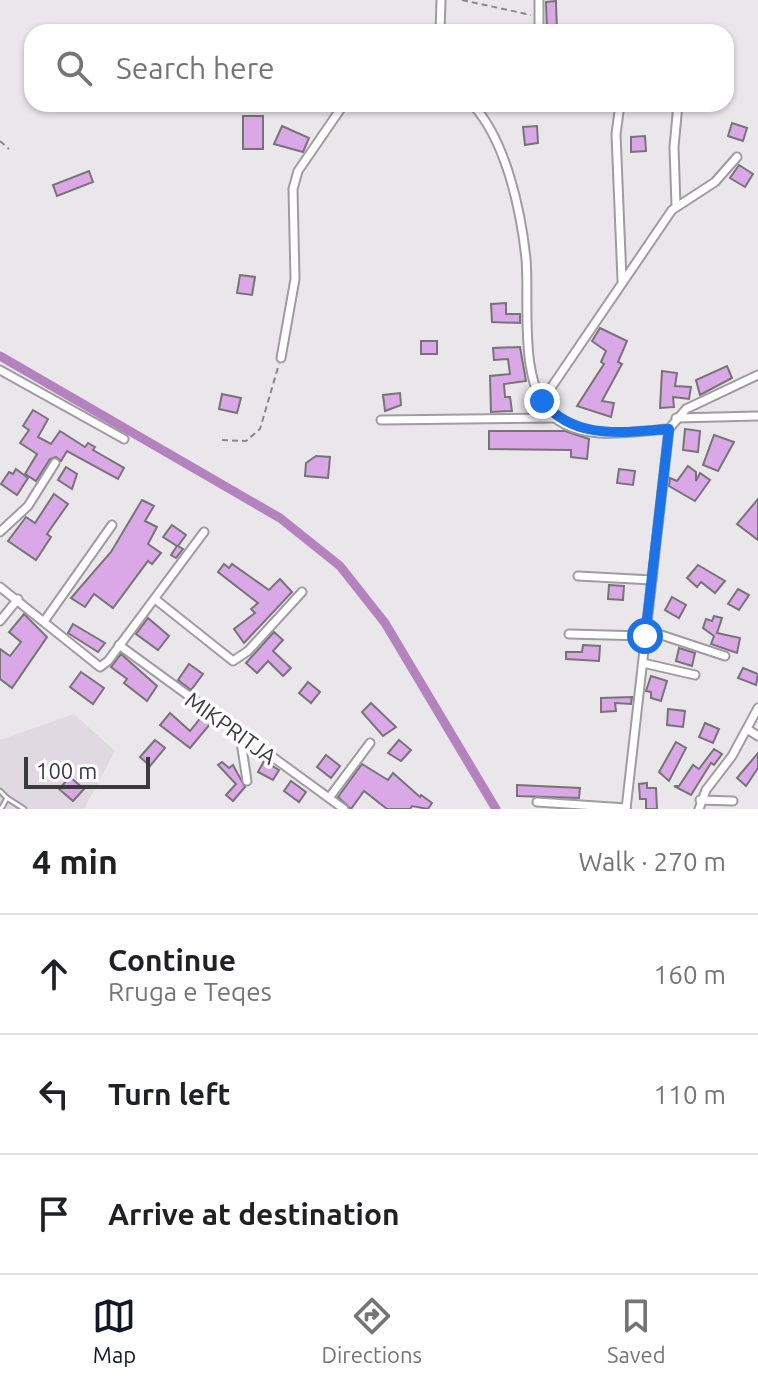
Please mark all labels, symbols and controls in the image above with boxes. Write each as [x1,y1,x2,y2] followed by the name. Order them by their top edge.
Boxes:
[24,24,734,112] search box
[52,46,96,90] icon: search
[116,51,275,85] text: Search here
[524,383,560,419] route end
[627,618,663,654] route start
[181,686,282,769] street label: MIKPRITJA
[24,753,150,789] scale bar
[36,758,97,783] text: 100 m
[32,842,118,880] text: 4 min
[578,847,726,876] text: Walk · 270 m
[108,943,236,977] text: Continue
[32,952,76,996] icon: ahead
[654,960,726,989] text: 160 m
[108,977,272,1006] text: Rruga e Teqes
[32,1072,76,1116] icon: left
[108,1077,230,1111] text: Turn left
[654,1080,726,1109] text: 110 m
[32,1192,76,1236] icon: arrive
[108,1197,400,1231] text: Arrive at destination
[92,1294,136,1367] tab: Map
[321,1294,422,1367] tab: Directions
[607,1294,666,1367] tab: Saved

